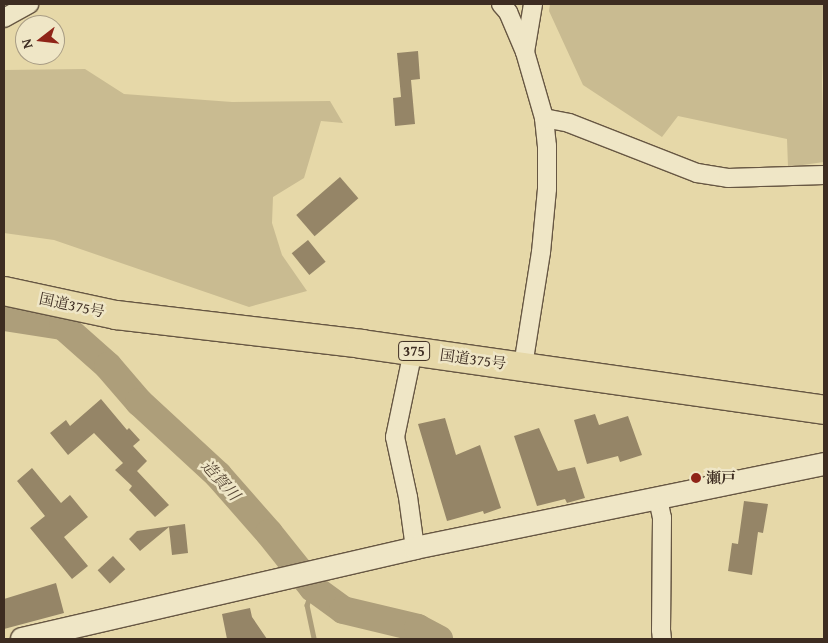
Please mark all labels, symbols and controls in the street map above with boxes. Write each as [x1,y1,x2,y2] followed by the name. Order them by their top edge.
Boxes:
[15,15,65,65] north arrow
[16,37,37,51] text: N
[38,289,106,321] street label: 国道375号
[398,340,430,362] road number: 375
[439,345,507,373] street label: 国道375号
[198,456,244,504] water label: 造賀川
[706,469,736,487] place label: 瀬戸
[690,472,702,484] marker: 瀬戸

